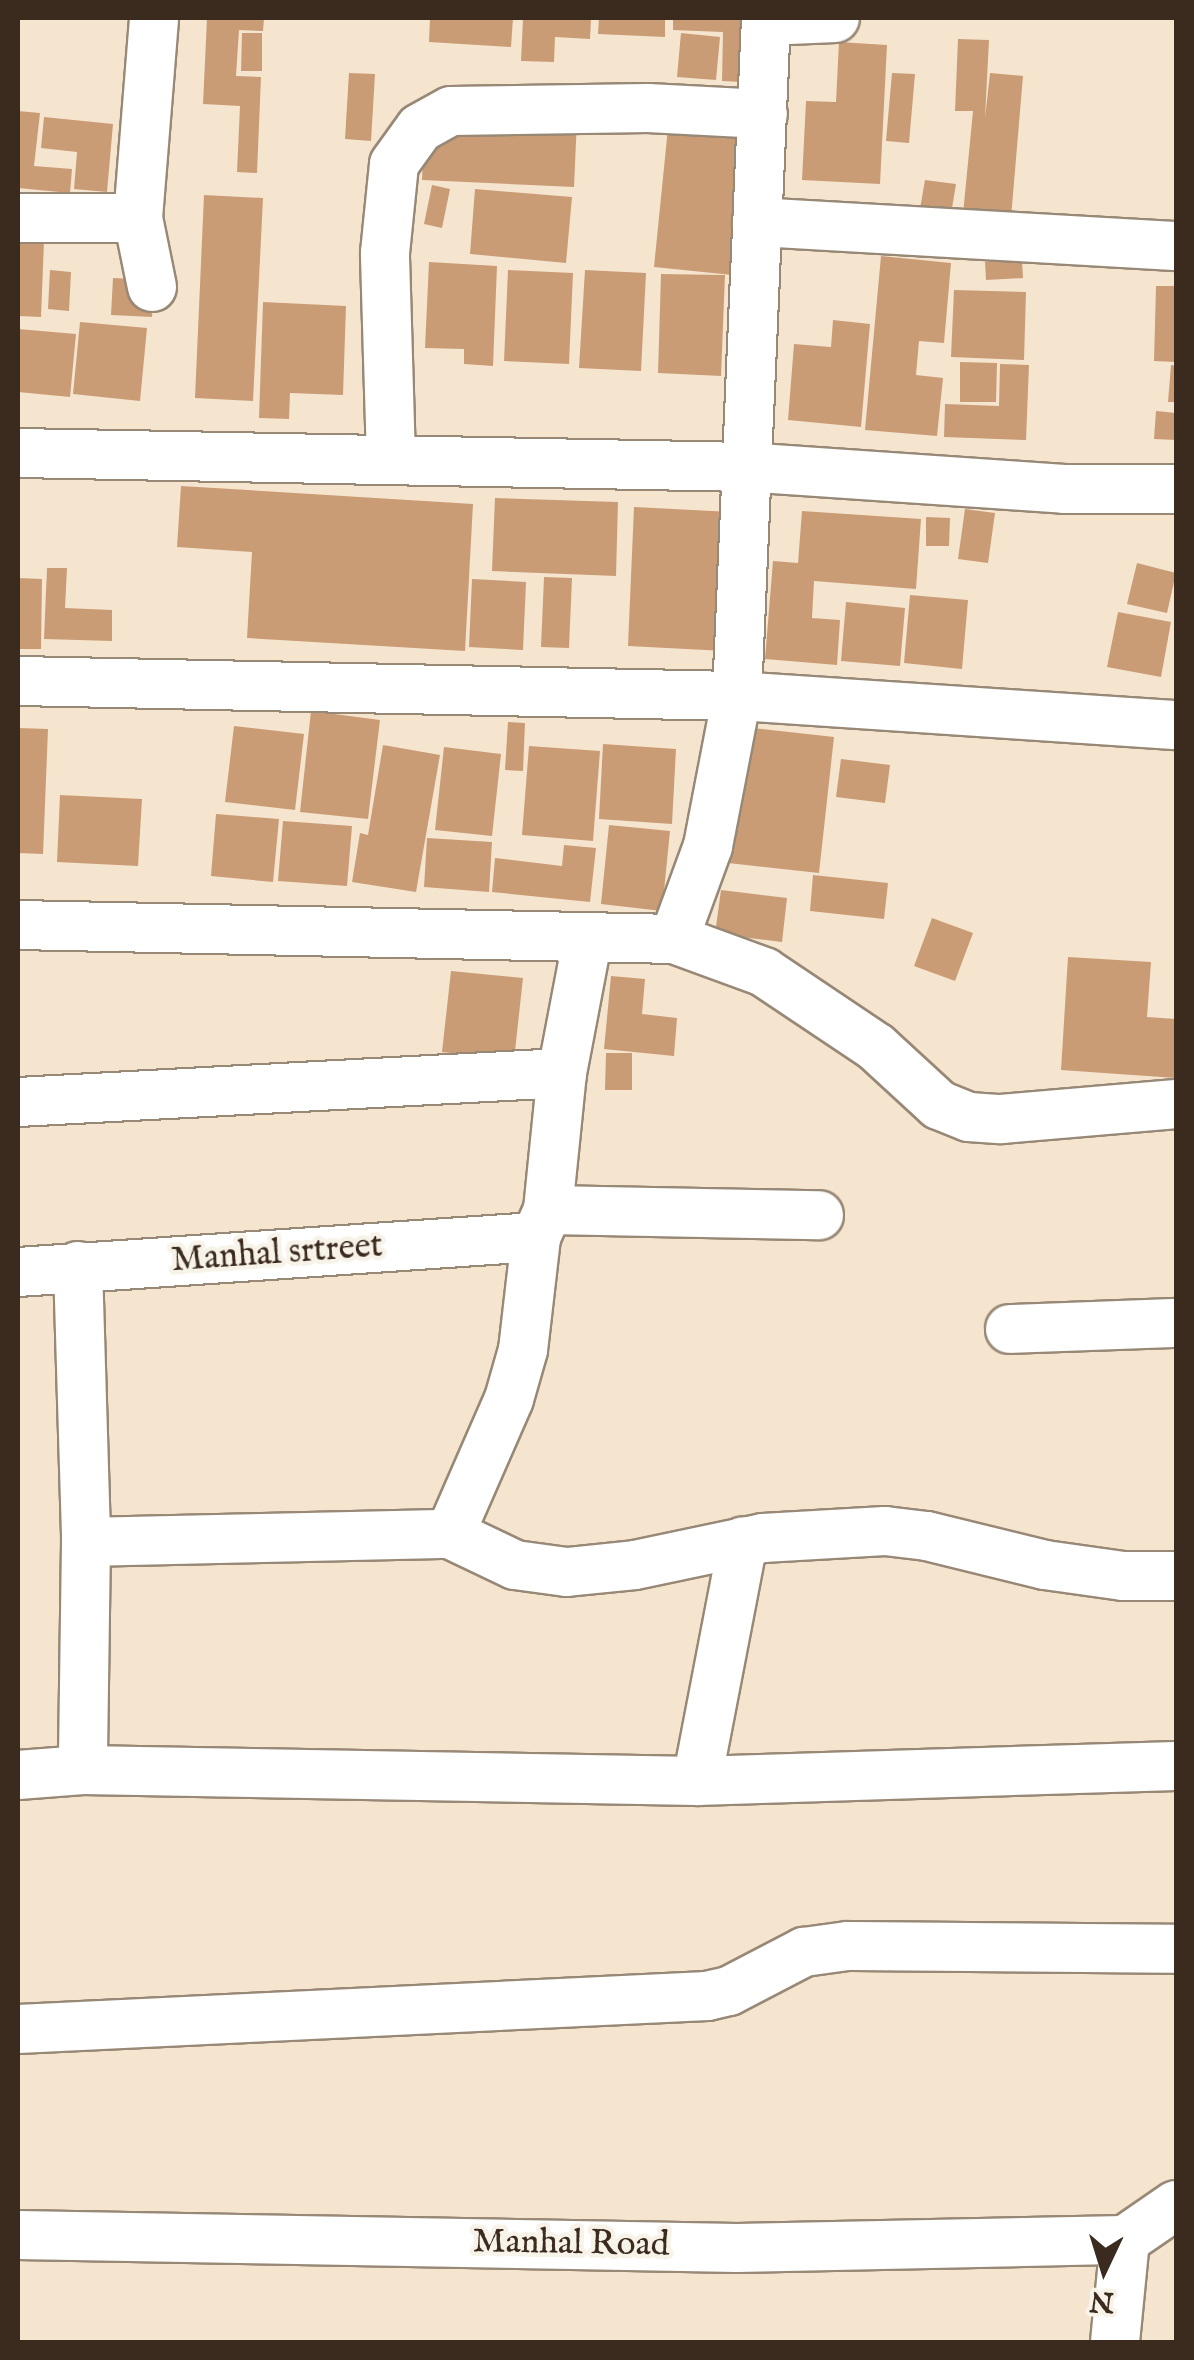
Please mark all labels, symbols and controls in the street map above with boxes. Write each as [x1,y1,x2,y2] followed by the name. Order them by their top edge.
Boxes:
[170,1226,384,1282] street label: Manhal srtreet
[1054,2220,1154,2320] north arrow
[472,2221,670,2267] street label: Manhal Road
[1089,2282,1115,2319] text: N

